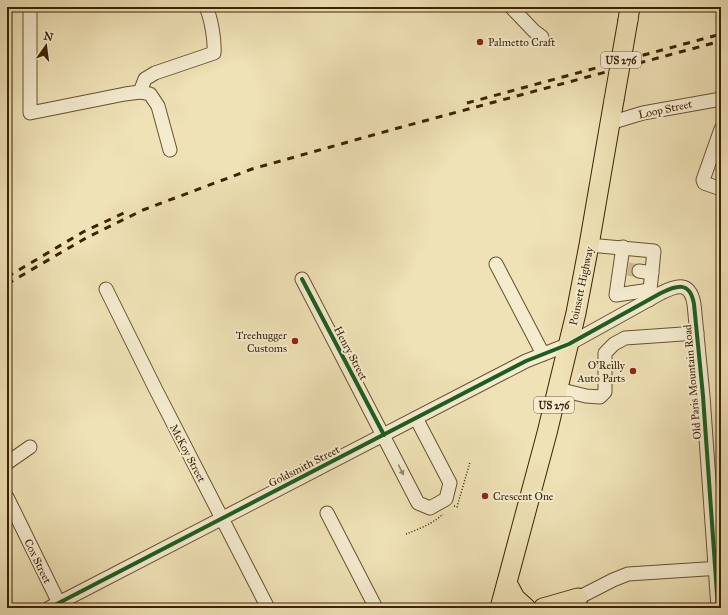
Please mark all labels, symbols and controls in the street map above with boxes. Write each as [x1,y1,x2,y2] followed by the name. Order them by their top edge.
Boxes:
[26,26,66,66] north arrow
[42,29,55,44] text: N
[488,36,555,49] place label: Palmetto Craft
[475,37,485,47] marker: Palmetto Craft
[601,52,641,68] road number: US 276
[637,97,693,122] street label: Loop Street
[567,245,596,327] street label: Poinsett Highway
[681,323,704,440] street label: Old Paris Mountain Road
[331,324,370,382] street label: Henry Street
[236,329,288,355] place label: Treehugger Customs
[290,336,300,346] marker: Treehugger Customs
[576,359,626,385] place label: O'Reilly Auto Parts
[628,366,638,376] marker: O'Reilly Auto Parts
[534,397,574,413] road number: US 276
[167,422,208,485] street label: McKoy Street
[267,443,342,490] street label: Goldsmith Street
[398,464,404,476] one-way arrow
[493,490,554,503] place label: Crescent One
[480,491,490,501] marker: Crescent One
[21,537,54,586] street label: Cox Street

